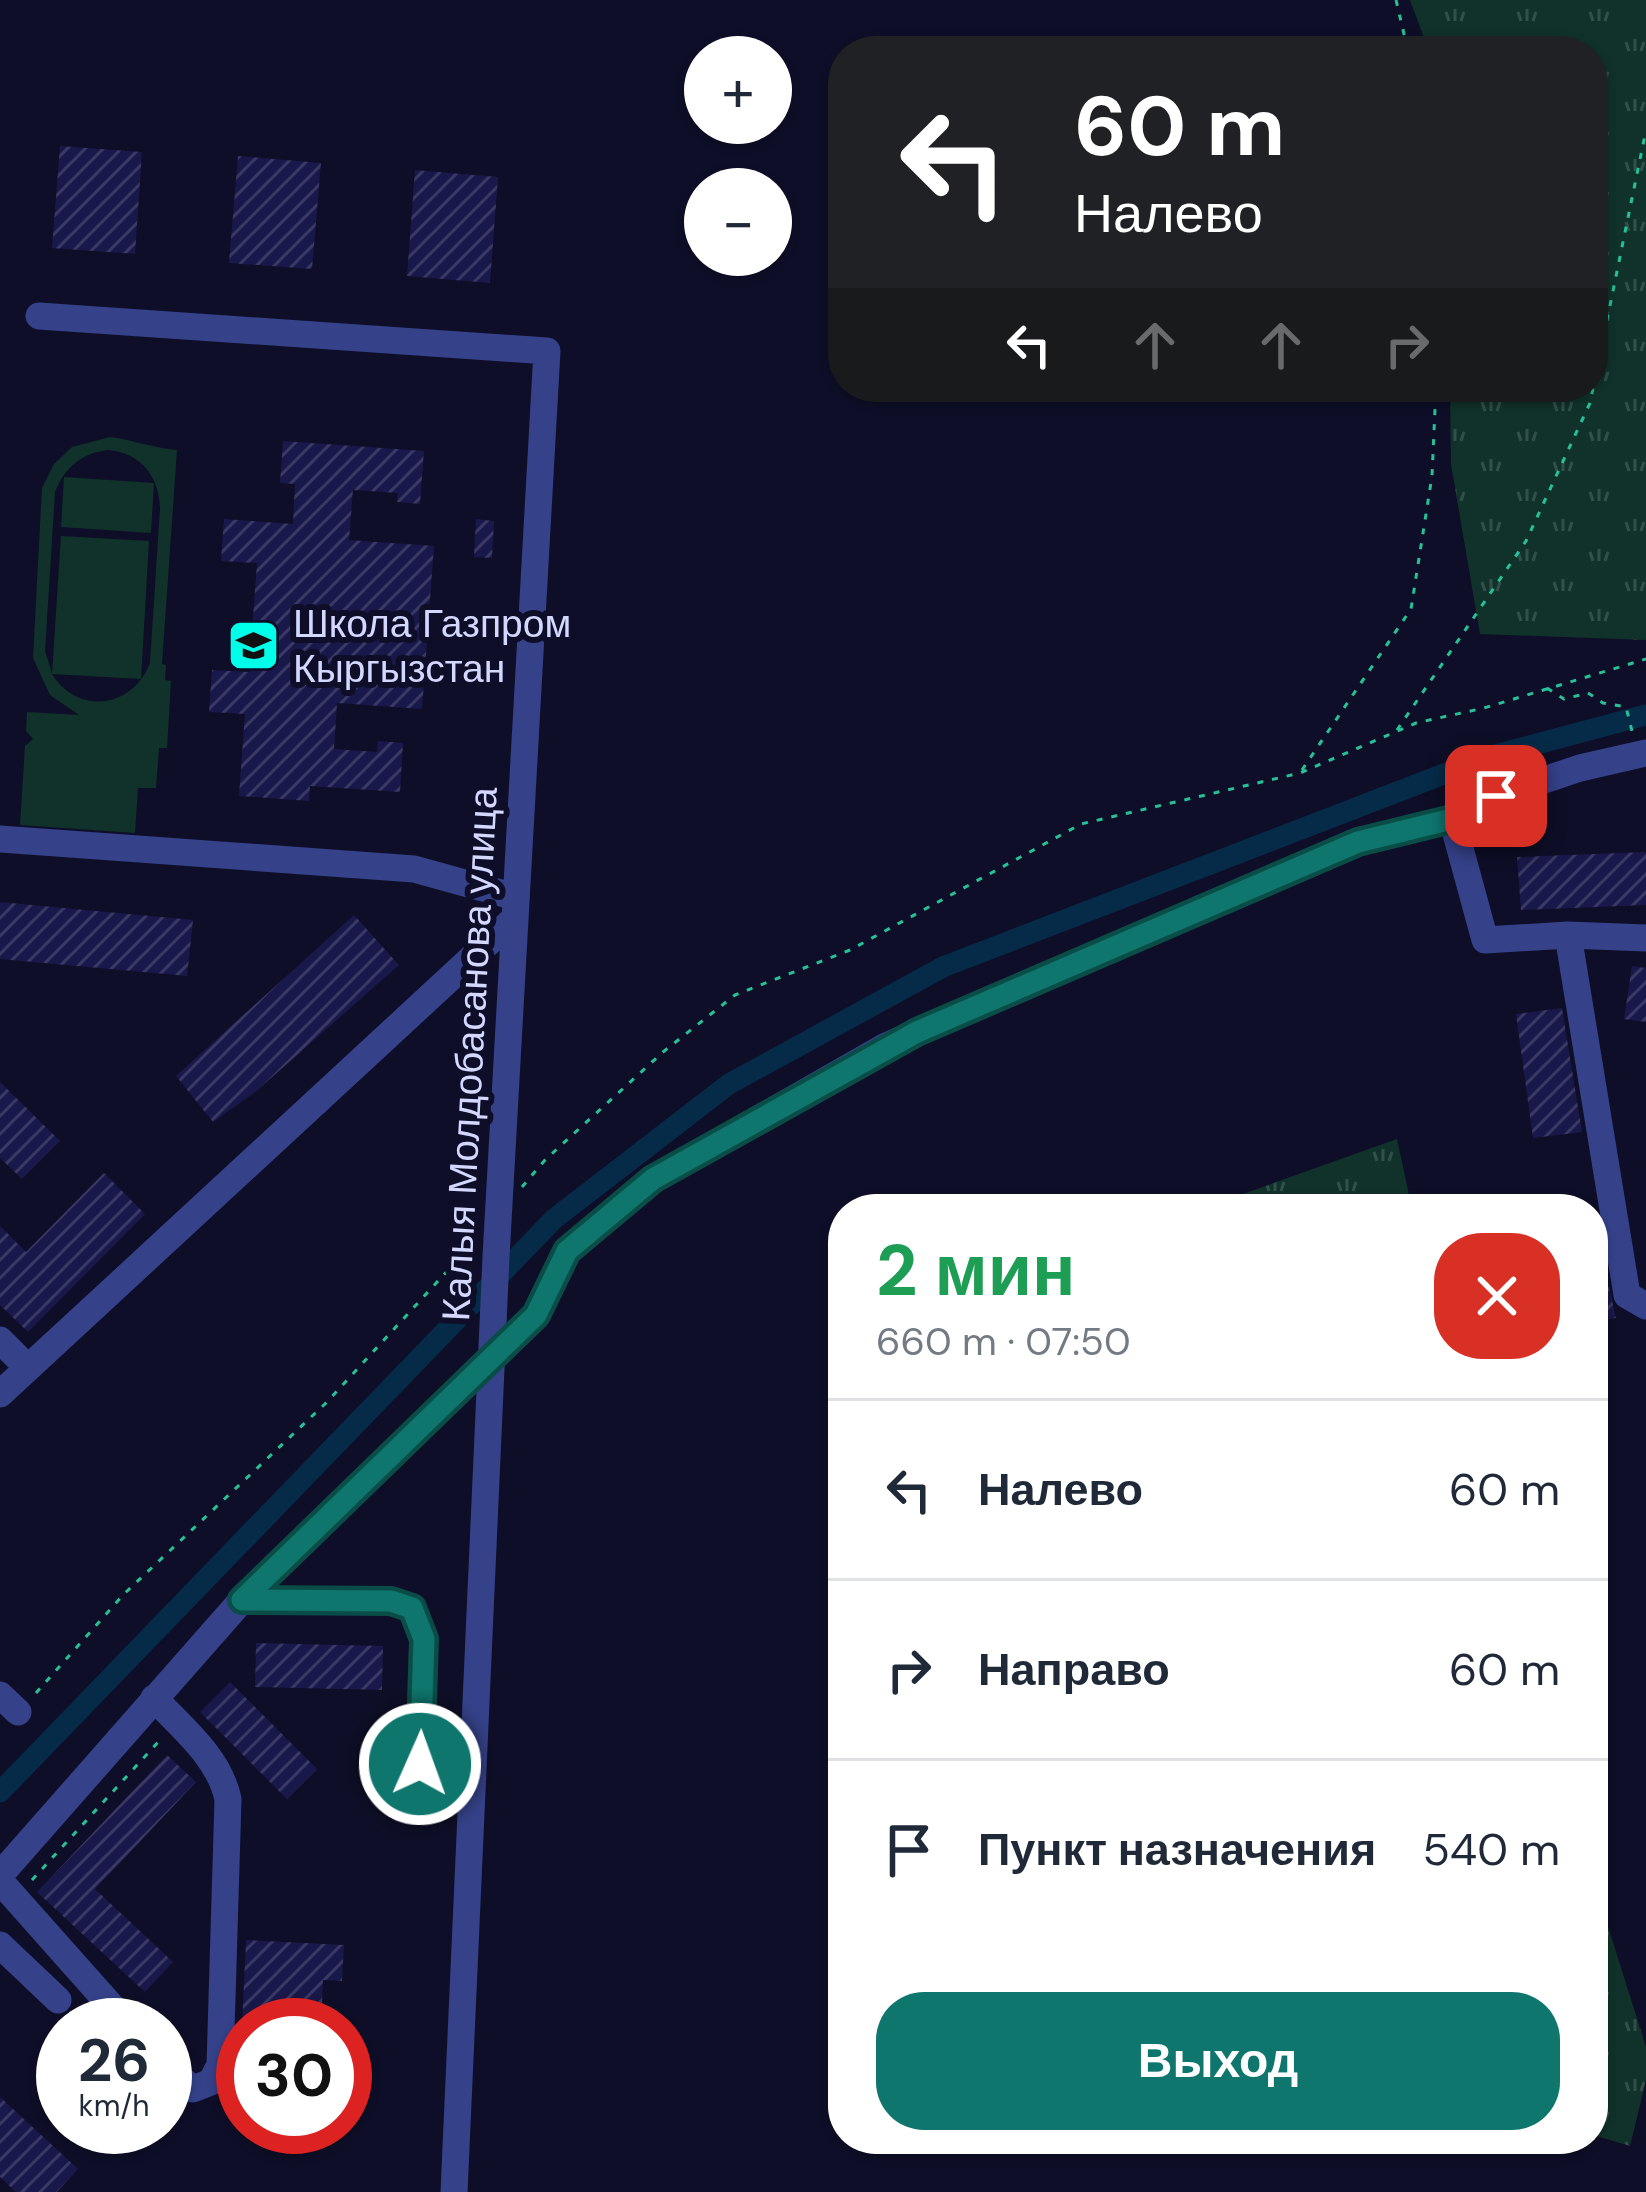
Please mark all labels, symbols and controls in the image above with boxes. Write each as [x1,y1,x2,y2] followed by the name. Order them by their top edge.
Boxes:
[684,36,792,276] map controls
[684,36,792,144] button: +
[1074,72,1285,181] text: 60 m
[876,84,1032,240] icon: left
[684,168,792,276] button: −
[1074,178,1263,249] text: Налево
[996,312,1062,378] icon: left
[1122,312,1188,378] icon: ahead
[1248,312,1314,378] icon: ahead
[1374,312,1440,378] icon: right
[293,598,571,694] place label: Школа Газпром Кыргызстан
[226,617,282,673] school or university icon: Школа Газпром Кыргызстан
[1445,745,1547,847] pin
[1463,763,1529,829] icon: arrive
[430,785,509,1322] street label: Калыя Молдобасанова улица
[876,1224,1075,1317] text: 2 мин
[1434,1233,1560,1359] button: close
[876,1316,1131,1367] text: 660 m · 07:50
[876,1457,942,1523] icon: left
[978,1460,1143,1519] text: Налево
[1449,1460,1560,1519] text: 60 m
[876,1637,942,1703] icon: right
[978,1640,1170,1699] text: Направо
[1449,1640,1560,1699] text: 60 m
[357,1701,483,1827] position arrow
[876,1817,942,1883] icon: arrive
[978,1820,1376,1879] text: Пункт назначения
[1422,1820,1560,1879] text: 540 m
[876,1992,1560,2130] button: Выход
[216,1998,372,2154] speed limit sign: 30
[78,2021,150,2100] text: 26
[79,2086,149,2125] text: km/h

